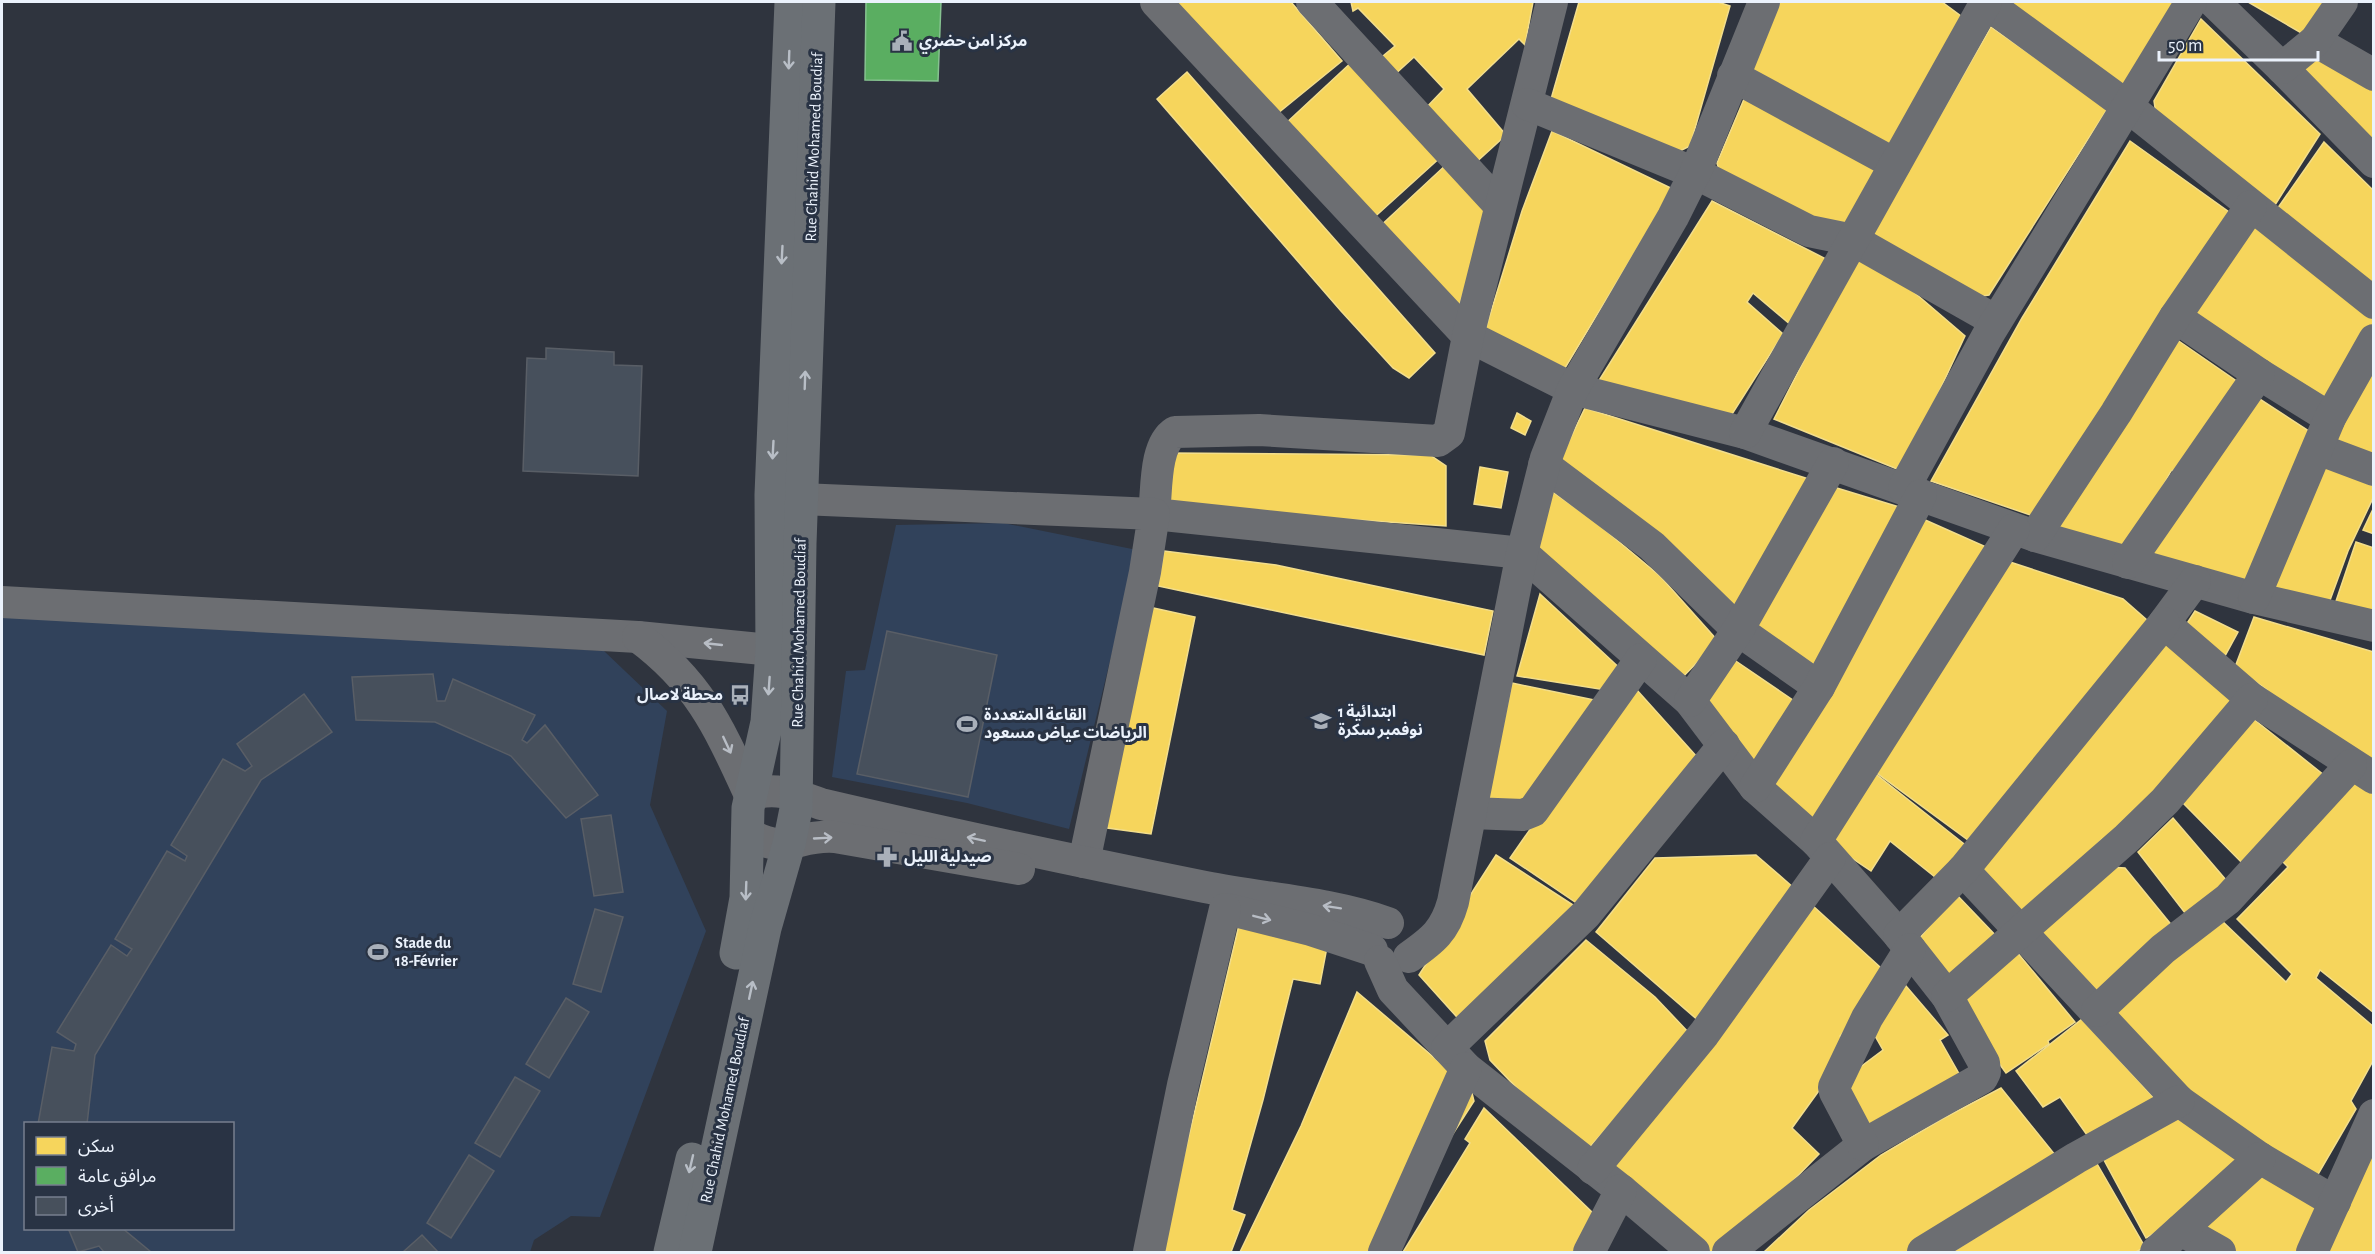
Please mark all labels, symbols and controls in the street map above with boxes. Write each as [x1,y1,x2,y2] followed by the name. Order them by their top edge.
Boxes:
[2159,24,2318,62] scale bar
[890,29,914,53] public building icon: مركز امن حضري
[919,33,1027,54] place label: مركز امن حضري
[2168,37,2202,55] text: 50 m
[783,49,794,69] one-way arrow
[803,51,825,242] street label: Rue Chahid Mohamed Boudiaf
[776,244,787,264] one-way arrow
[800,370,811,390] one-way arrow
[767,439,778,459] one-way arrow
[789,537,809,728] street label: Rue Chahid Mohamed Boudiaf
[704,638,724,649] one-way arrow
[763,676,774,696] one-way arrow
[728,683,752,707] bus stop icon: محطة لاصال
[637,686,723,704] place label: محطة لاصال
[1338,703,1423,739] place label: ابتدائية 1 نوفمبر سكرة
[984,706,1147,742] place label: القاعة المتعددة الرياضات عياض مسعود
[1309,709,1333,733] school or university icon: ابتدائية 1 نوفمبر سكرة
[955,712,979,736] sports icon: القاعة المتعددة الرياضات عياض مسعود
[722,736,733,754] one-way arrow
[812,832,832,843] one-way arrow
[966,832,985,844] one-way arrow
[875,845,899,869] pharmacy icon: صيدلية الليل
[904,848,992,866] place label: صيدلية الليل
[740,881,752,901] one-way arrow
[1323,902,1342,913] one-way arrow
[1252,913,1271,924] one-way arrow
[395,935,458,969] place label: Stade du 18-Février
[366,940,390,964] sports icon: Stade du 18-Février
[746,981,758,1000] one-way arrow
[697,1015,753,1204] street label: Rue Chahid Mohamed Boudiaf
[24,1122,234,1230] legend
[78,1138,114,1157] text: سكن
[685,1154,697,1173] one-way arrow
[78,1168,156,1187] text: مرافق عامة
[78,1195,114,1217] text: أخرى

